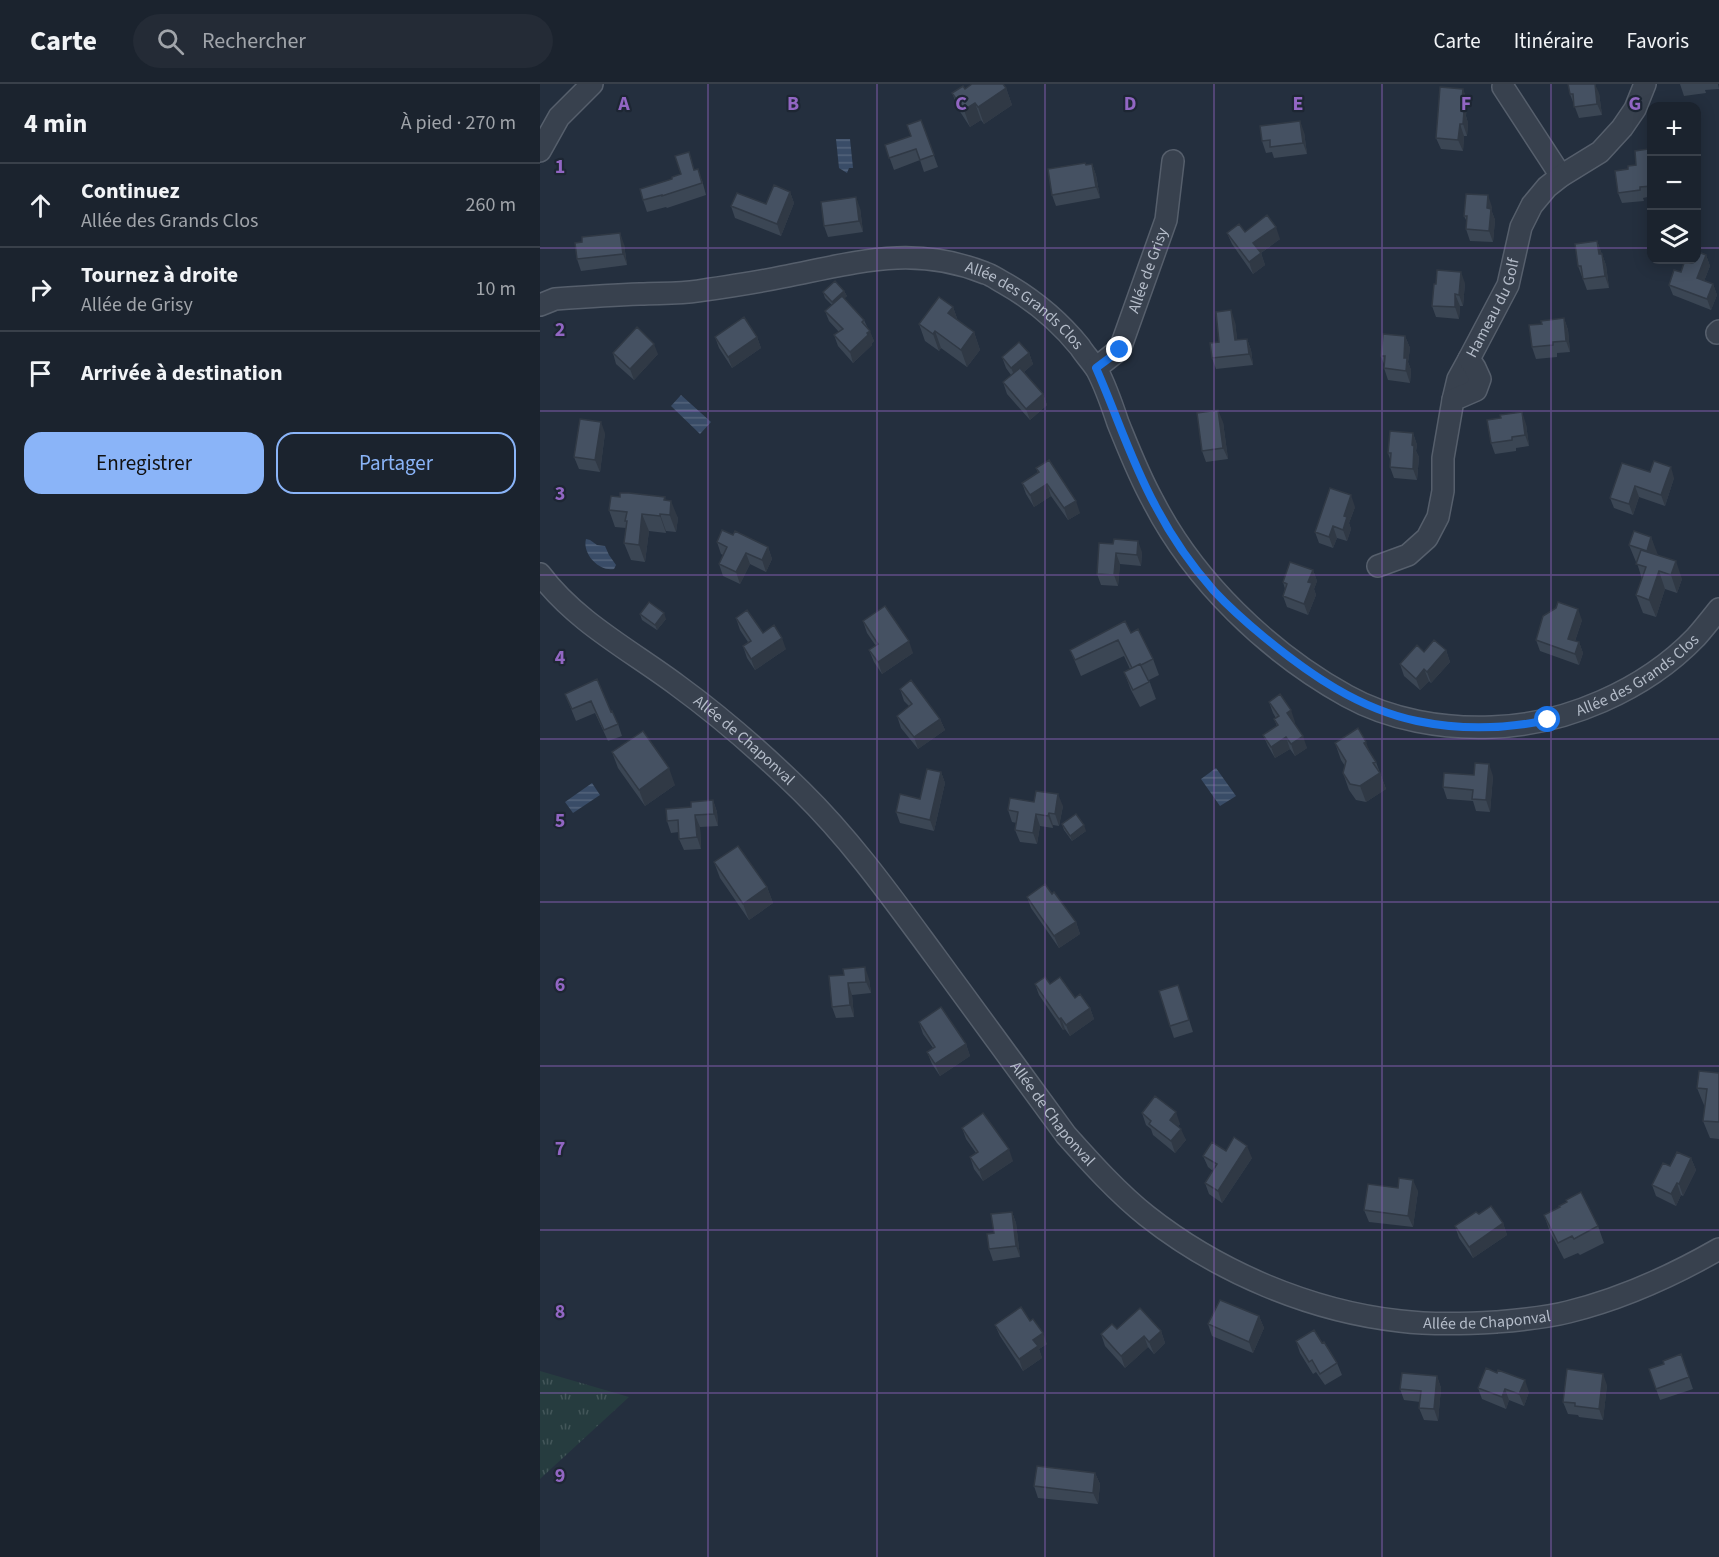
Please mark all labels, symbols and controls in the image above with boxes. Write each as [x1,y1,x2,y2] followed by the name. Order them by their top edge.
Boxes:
[133,14,553,68] search box
[30,21,97,61] text: Carte
[154,25,187,58] icon: search
[202,25,306,57] text: Rechercher
[1434,26,1481,56] text: Carte
[1514,26,1593,56] text: Itinéraire
[1626,26,1689,56] text: Favoris
[617,90,630,118] text: A
[787,90,799,118] text: B
[955,90,967,118] text: C
[1124,90,1136,118] text: D
[1293,90,1303,118] text: E
[1461,90,1471,118] text: F
[1629,90,1641,118] text: G
[1647,102,1701,264] map controls
[1647,102,1701,156] button: +
[24,105,87,142] text: 4 min
[401,109,516,137] text: À pied · 270 m
[555,153,565,181] text: 1
[1647,156,1701,210] button: −
[81,175,180,207] text: Continuez
[24,189,57,222] icon: ahead
[466,191,516,219] text: 260 m
[81,207,258,235] text: Allée des Grands Clos
[1647,210,1701,264] button: layers
[1123,224,1174,316] street label: Allée de Grisy
[1461,255,1525,361] street label: Hameau du Golf
[963,256,1089,354] street label: Allée des Grands Clos
[81,259,238,291] text: Tournez à droite
[24,273,57,306] icon: right
[476,275,516,303] text: 10 m
[81,291,193,319] text: Allée de Grisy
[555,316,565,344] text: 2
[1106,336,1132,362] route end
[24,357,57,390] icon: arrive
[81,357,283,389] text: Arrivée à destination
[24,432,264,494] button: Enregistrer
[276,432,516,494] button: Partager
[555,480,565,508] text: 3
[1573,629,1704,722] street label: Allée des Grands Clos
[555,644,566,672] text: 4
[689,690,800,790] street label: Allée de Chaponval
[1534,706,1560,732] route start
[555,807,565,835] text: 5
[555,971,565,999] text: 6
[1005,1057,1100,1171] street label: Allée de Chaponval
[555,1135,565,1163] text: 7
[555,1298,565,1326] text: 8
[1423,1305,1552,1335] street label: Allée de Chaponval
[555,1462,565,1490] text: 9

